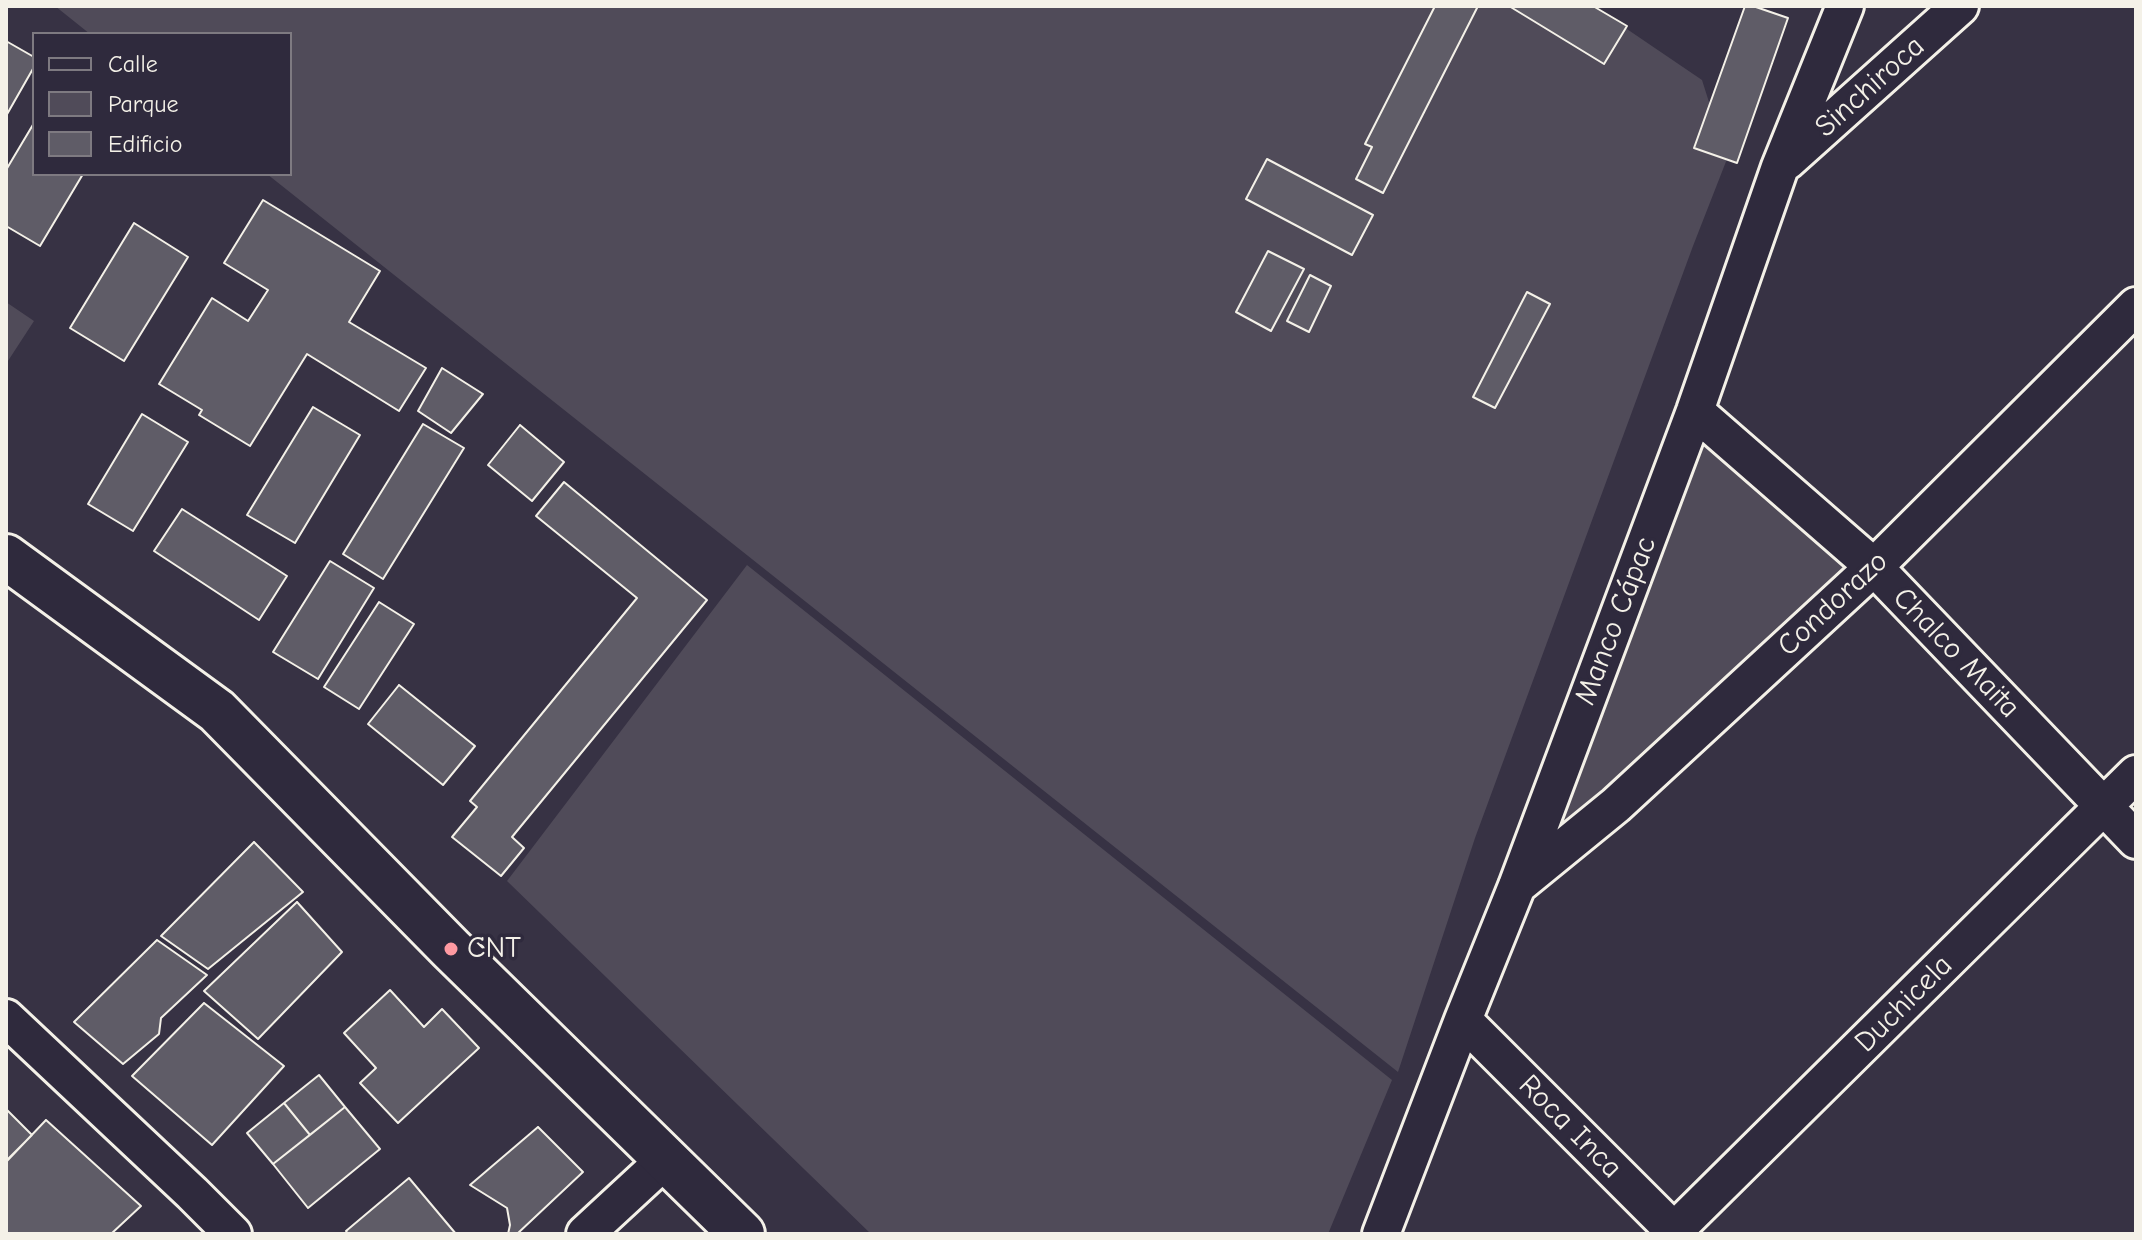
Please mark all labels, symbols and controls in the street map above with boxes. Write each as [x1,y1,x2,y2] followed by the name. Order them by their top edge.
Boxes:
[1808,29,1932,145] street label: Sinchiroca
[32,32,292,176] legend
[108,50,158,78] text: Calle
[108,90,179,118] text: Parque
[108,130,183,158] text: Edificio
[1567,532,1665,710] street label: Manco Cápac
[1770,544,1896,664] street label: Condorazo
[1885,580,2027,726] street label: Chalco Maita
[467,931,521,967] place label: CNT
[442,940,460,958] marker: CNT
[1848,948,1960,1060] street label: Duchicela
[1511,1068,1629,1186] street label: Roca Inca

